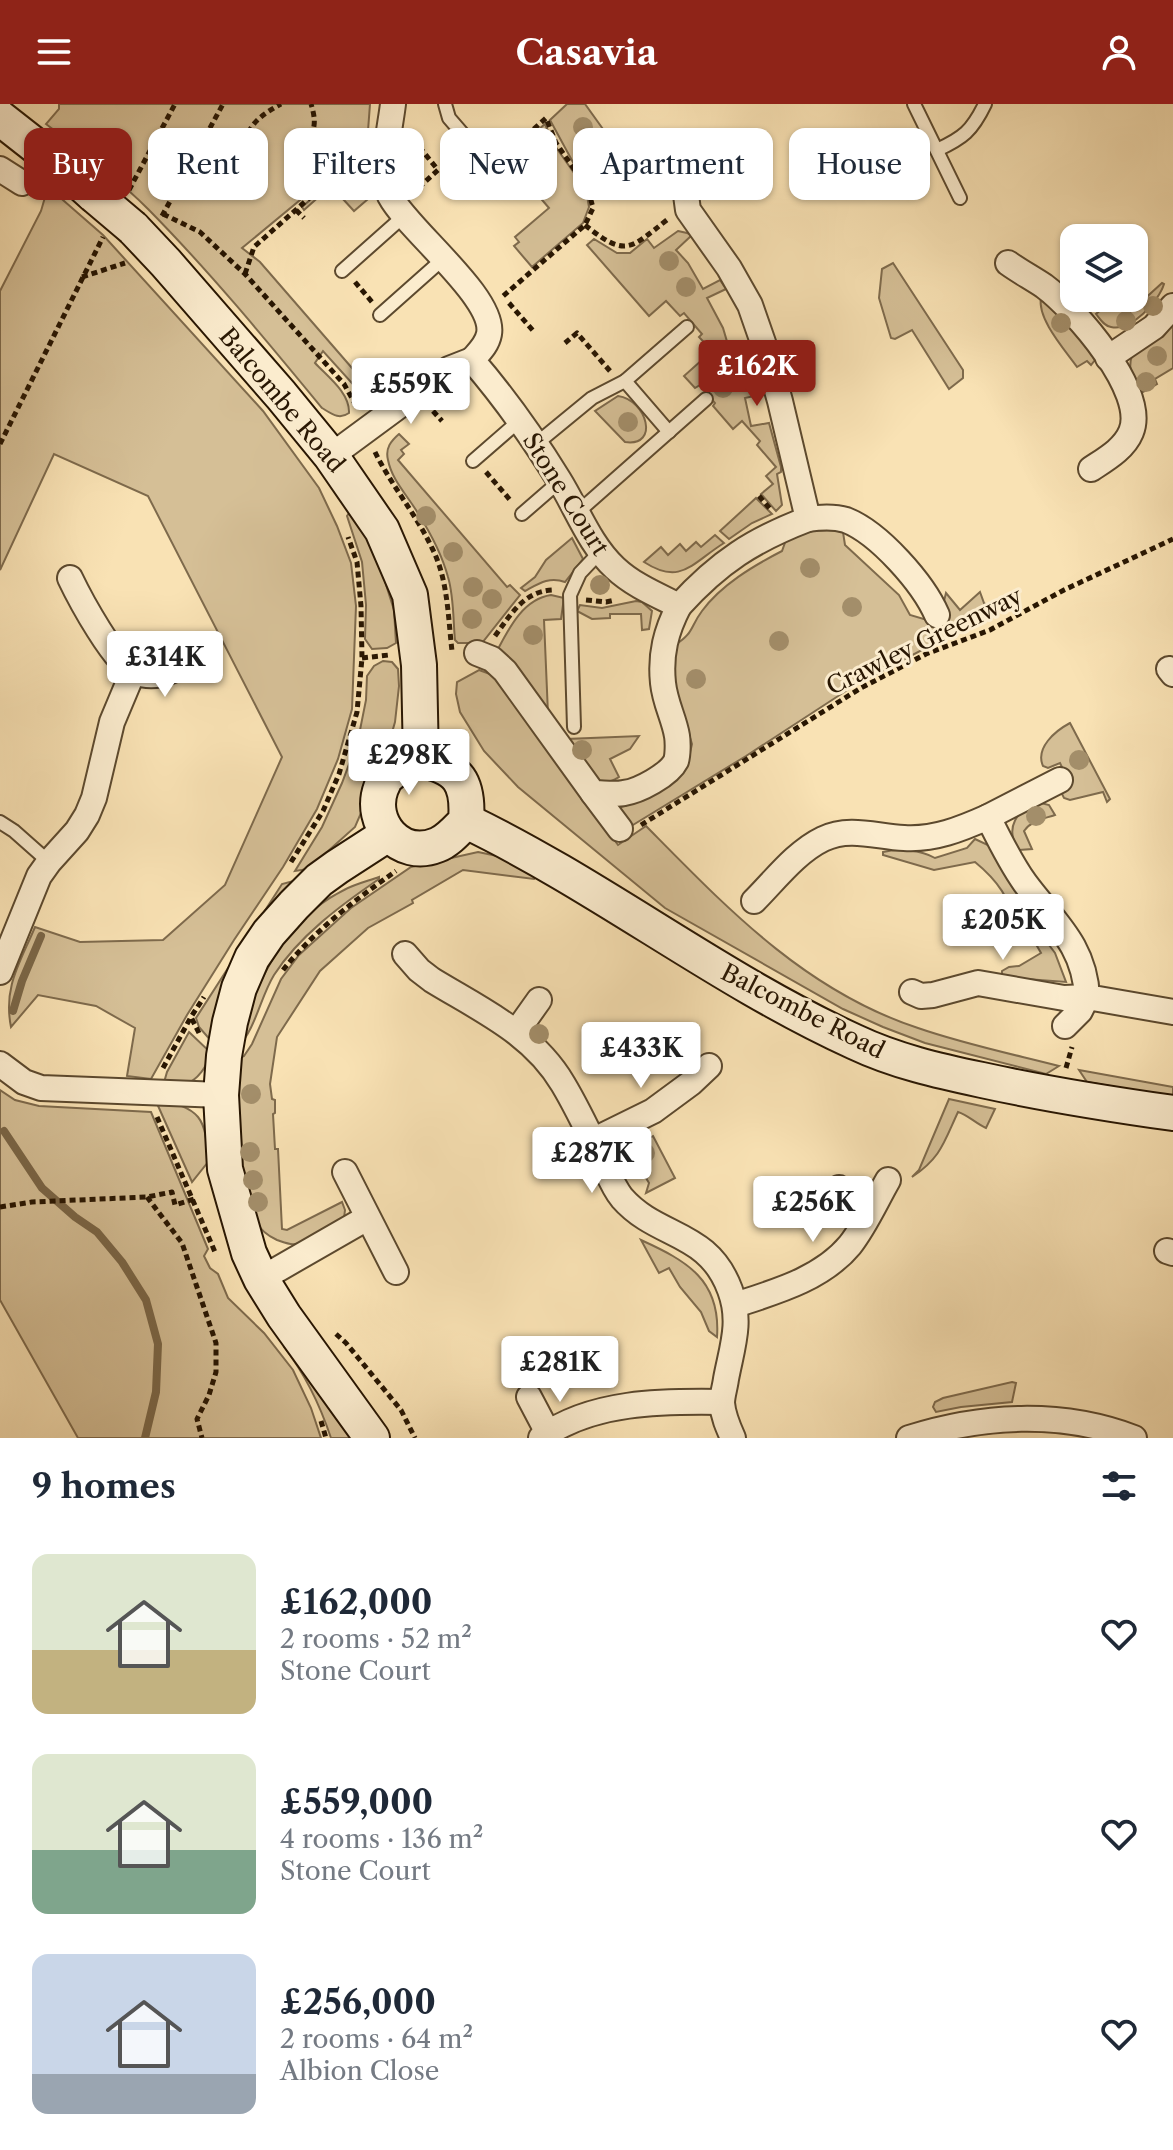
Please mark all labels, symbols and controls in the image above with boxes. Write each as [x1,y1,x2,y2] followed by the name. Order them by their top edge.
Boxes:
[32,30,76,74] icon: menu
[515,30,658,74] text: Casavia
[1097,30,1141,74] icon: person
[24,128,132,200] chip: Buy
[148,128,268,200] chip: Rent
[284,128,424,200] chip: Filters
[440,128,557,200] chip: New
[573,128,773,200] chip: Apartment
[789,128,930,200] chip: House
[1060,224,1148,312] map controls
[1060,224,1148,312] button: layers
[213,322,351,479] street label: Balcombe Road
[701,340,813,408] pin: £162K
[717,350,797,382] text: £162K
[355,358,467,426] pin: £559K
[370,368,452,400] text: £559K
[517,427,615,561] street label: Stone Court
[821,581,1027,701] street label: Crawley Greenway
[109,631,221,699] pin: £314K
[125,641,205,673] text: £314K
[353,729,465,797] pin: £298K
[366,739,452,771] text: £298K
[947,894,1059,962] pin: £205K
[961,904,1045,936] text: £205K
[716,957,890,1065] street label: Balcombe Road
[585,1022,697,1090] pin: £433K
[599,1032,683,1064] text: £433K
[536,1127,648,1195] pin: £287K
[550,1137,634,1169] text: £287K
[757,1176,869,1244] pin: £256K
[771,1186,855,1218] text: £256K
[504,1336,616,1404] pin: £281K
[519,1346,601,1378] text: £281K
[1097,1464,1141,1508] icon: filters
[32,1465,176,1507] text: 9 homes
[280,1581,432,1623] text: £162,000
[96,1586,192,1682] icon: home
[1097,1612,1141,1656] icon: heart
[280,1623,472,1655] text: 2 rooms · 52 m²
[280,1655,431,1687] text: Stone Court
[280,1781,433,1823] text: £559,000
[96,1786,192,1882] icon: home
[1097,1812,1141,1856] icon: heart
[280,1823,483,1855] text: 4 rooms · 136 m²
[280,1855,431,1887] text: Stone Court
[280,1981,436,2023] text: £256,000
[96,1986,192,2082] icon: home
[1097,2012,1141,2056] icon: heart
[280,2023,473,2055] text: 2 rooms · 64 m²
[280,2055,439,2087] text: Albion Close

